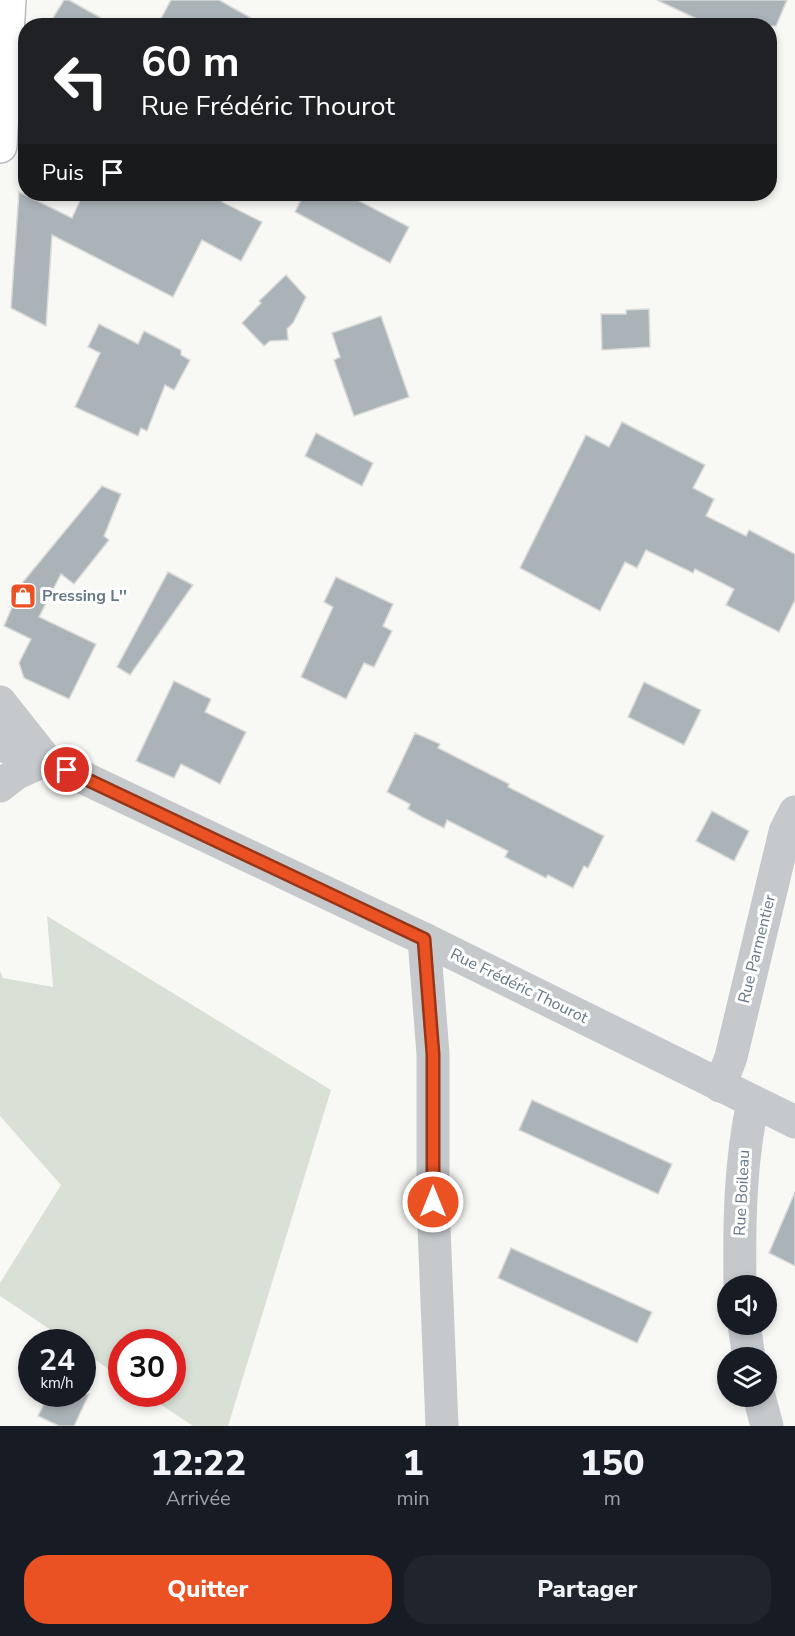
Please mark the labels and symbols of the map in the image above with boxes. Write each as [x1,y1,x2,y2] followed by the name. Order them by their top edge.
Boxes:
[8,581,38,611] shop icon: Pressing L''
[42,585,127,607] place label: Pressing L''
[41,744,92,795] pin
[733,892,781,1006] street label: Rue Parmentier
[447,943,592,1029] street label: Rue Frédéric Thourot
[729,1149,755,1237] street label: Rue Boileau
[401,1170,465,1234] position arrow
[108,1329,186,1407] speed limit sign: 30

